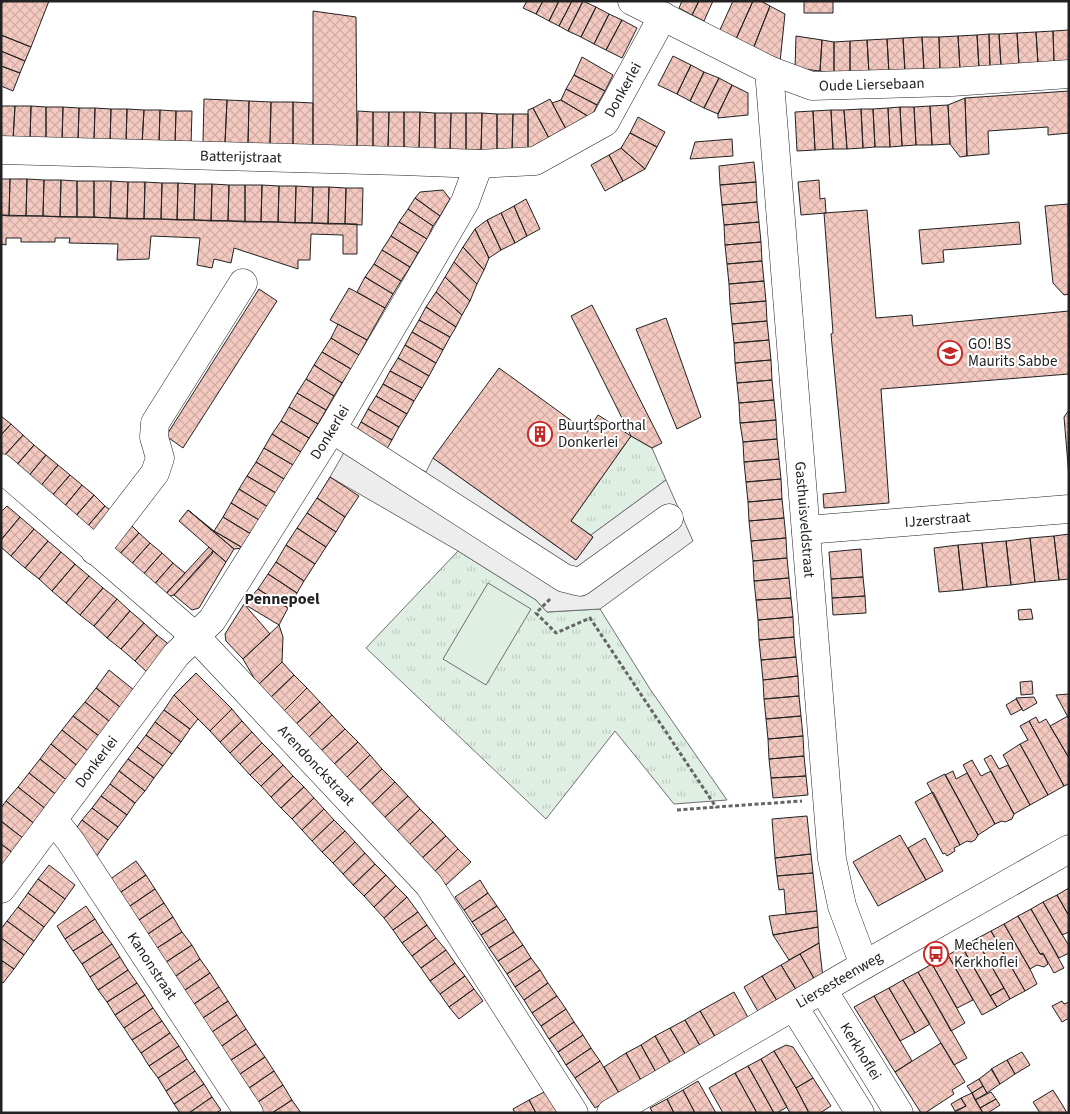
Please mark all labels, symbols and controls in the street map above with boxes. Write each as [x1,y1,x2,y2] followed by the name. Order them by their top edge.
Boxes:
[599,59,647,122] street label: Donkerlei
[819,73,925,97] street label: Oude Liersebaan
[200,145,282,169] street label: Batterijstraat
[968,334,1057,372] place label: GO! BS Maurits Sabbe
[937,340,963,366] school or university icon: GO! BS Maurits Sabbe
[305,401,355,464] street label: Donkerlei
[558,415,646,453] place label: Buurtsporthal Donkerlei
[527,421,553,447] building icon: Buurtsporthal Donkerlei
[789,461,820,579] street label: Gasthuisveldstraat
[904,507,971,533] street label: IJzerstraat
[245,588,320,610] district label: Pennepoel
[273,721,359,811] street label: Arendonckstraat
[70,731,123,792] street label: Donkerlei
[122,928,182,1004] street label: Kanonstraat
[954,935,1018,973] place label: Mechelen Kerkhoflei
[923,941,949,967] bus stop icon: Mechelen Kerkhoflei
[792,947,887,1014] street label: Liersesteenweg
[835,1019,886,1084] street label: Kerkhoflei

